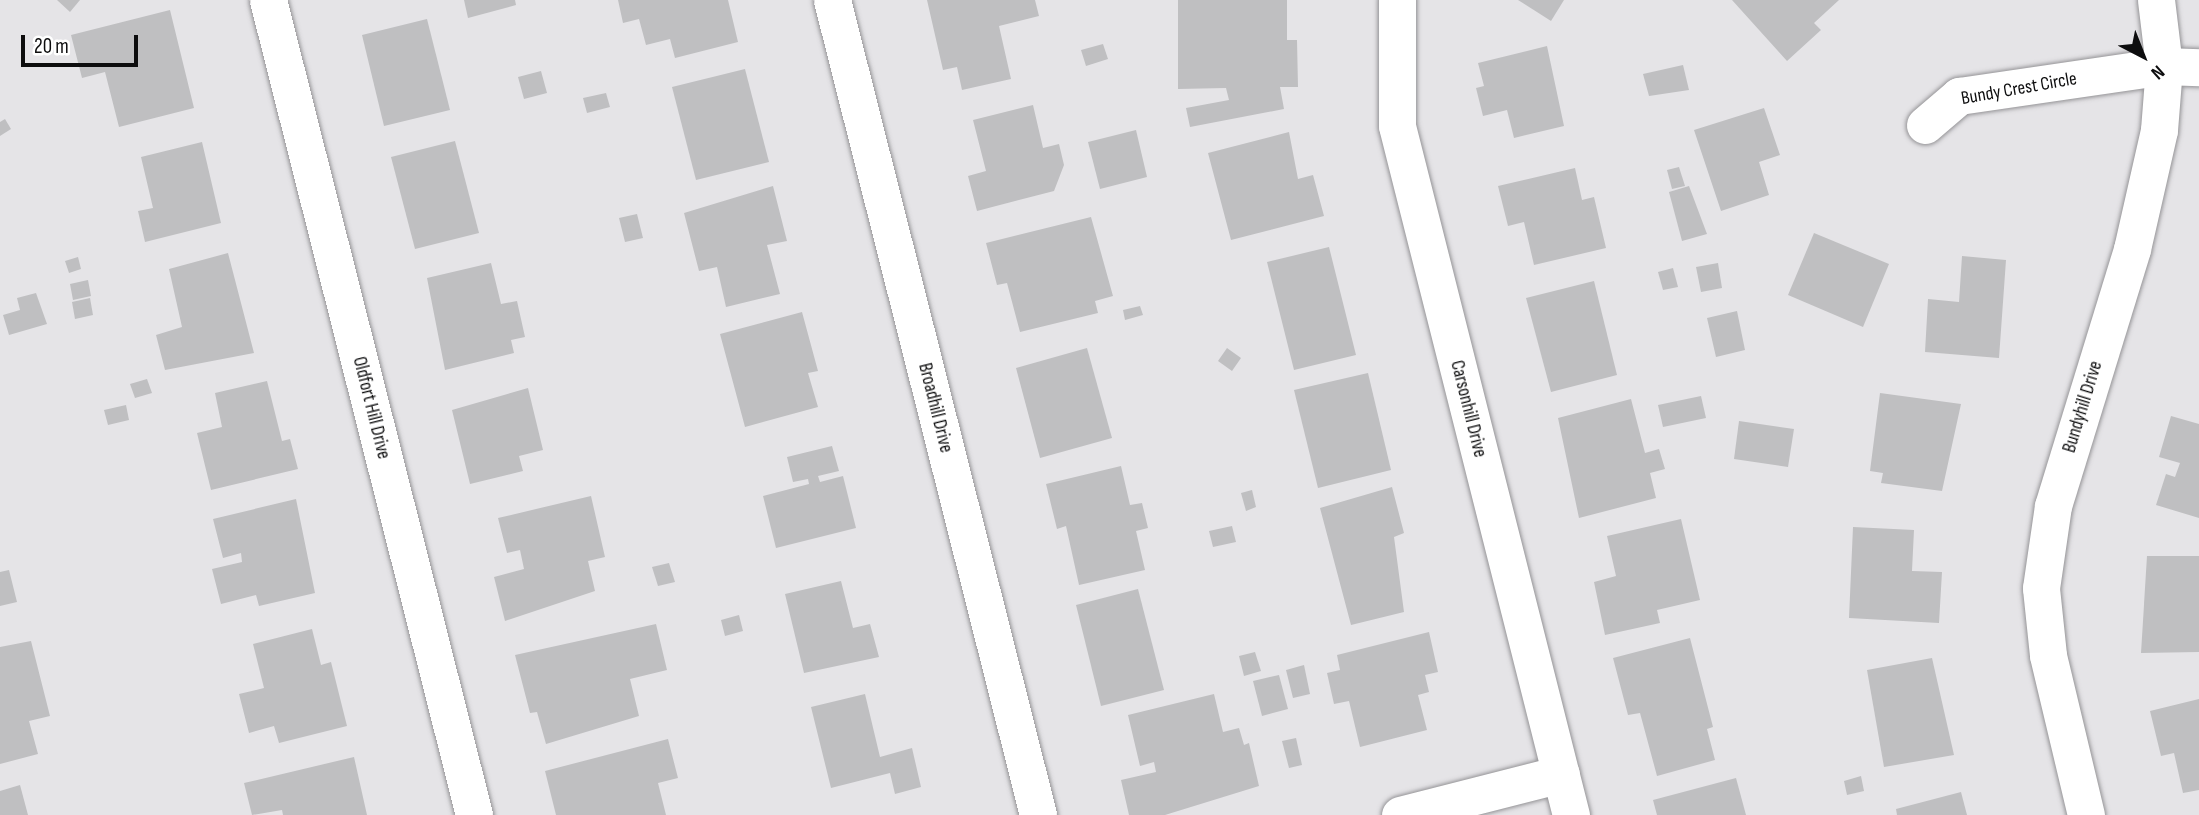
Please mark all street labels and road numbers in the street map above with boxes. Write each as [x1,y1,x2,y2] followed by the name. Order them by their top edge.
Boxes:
[1959,68,2079,110] street label: Bundy Crest Circle
[347,354,395,462] street label: Oldfort Hill Drive
[1445,358,1491,460] street label: Carsonhill Drive
[2058,358,2108,456] street label: Bundyhill Drive
[913,361,957,455] street label: Broadhill Drive

